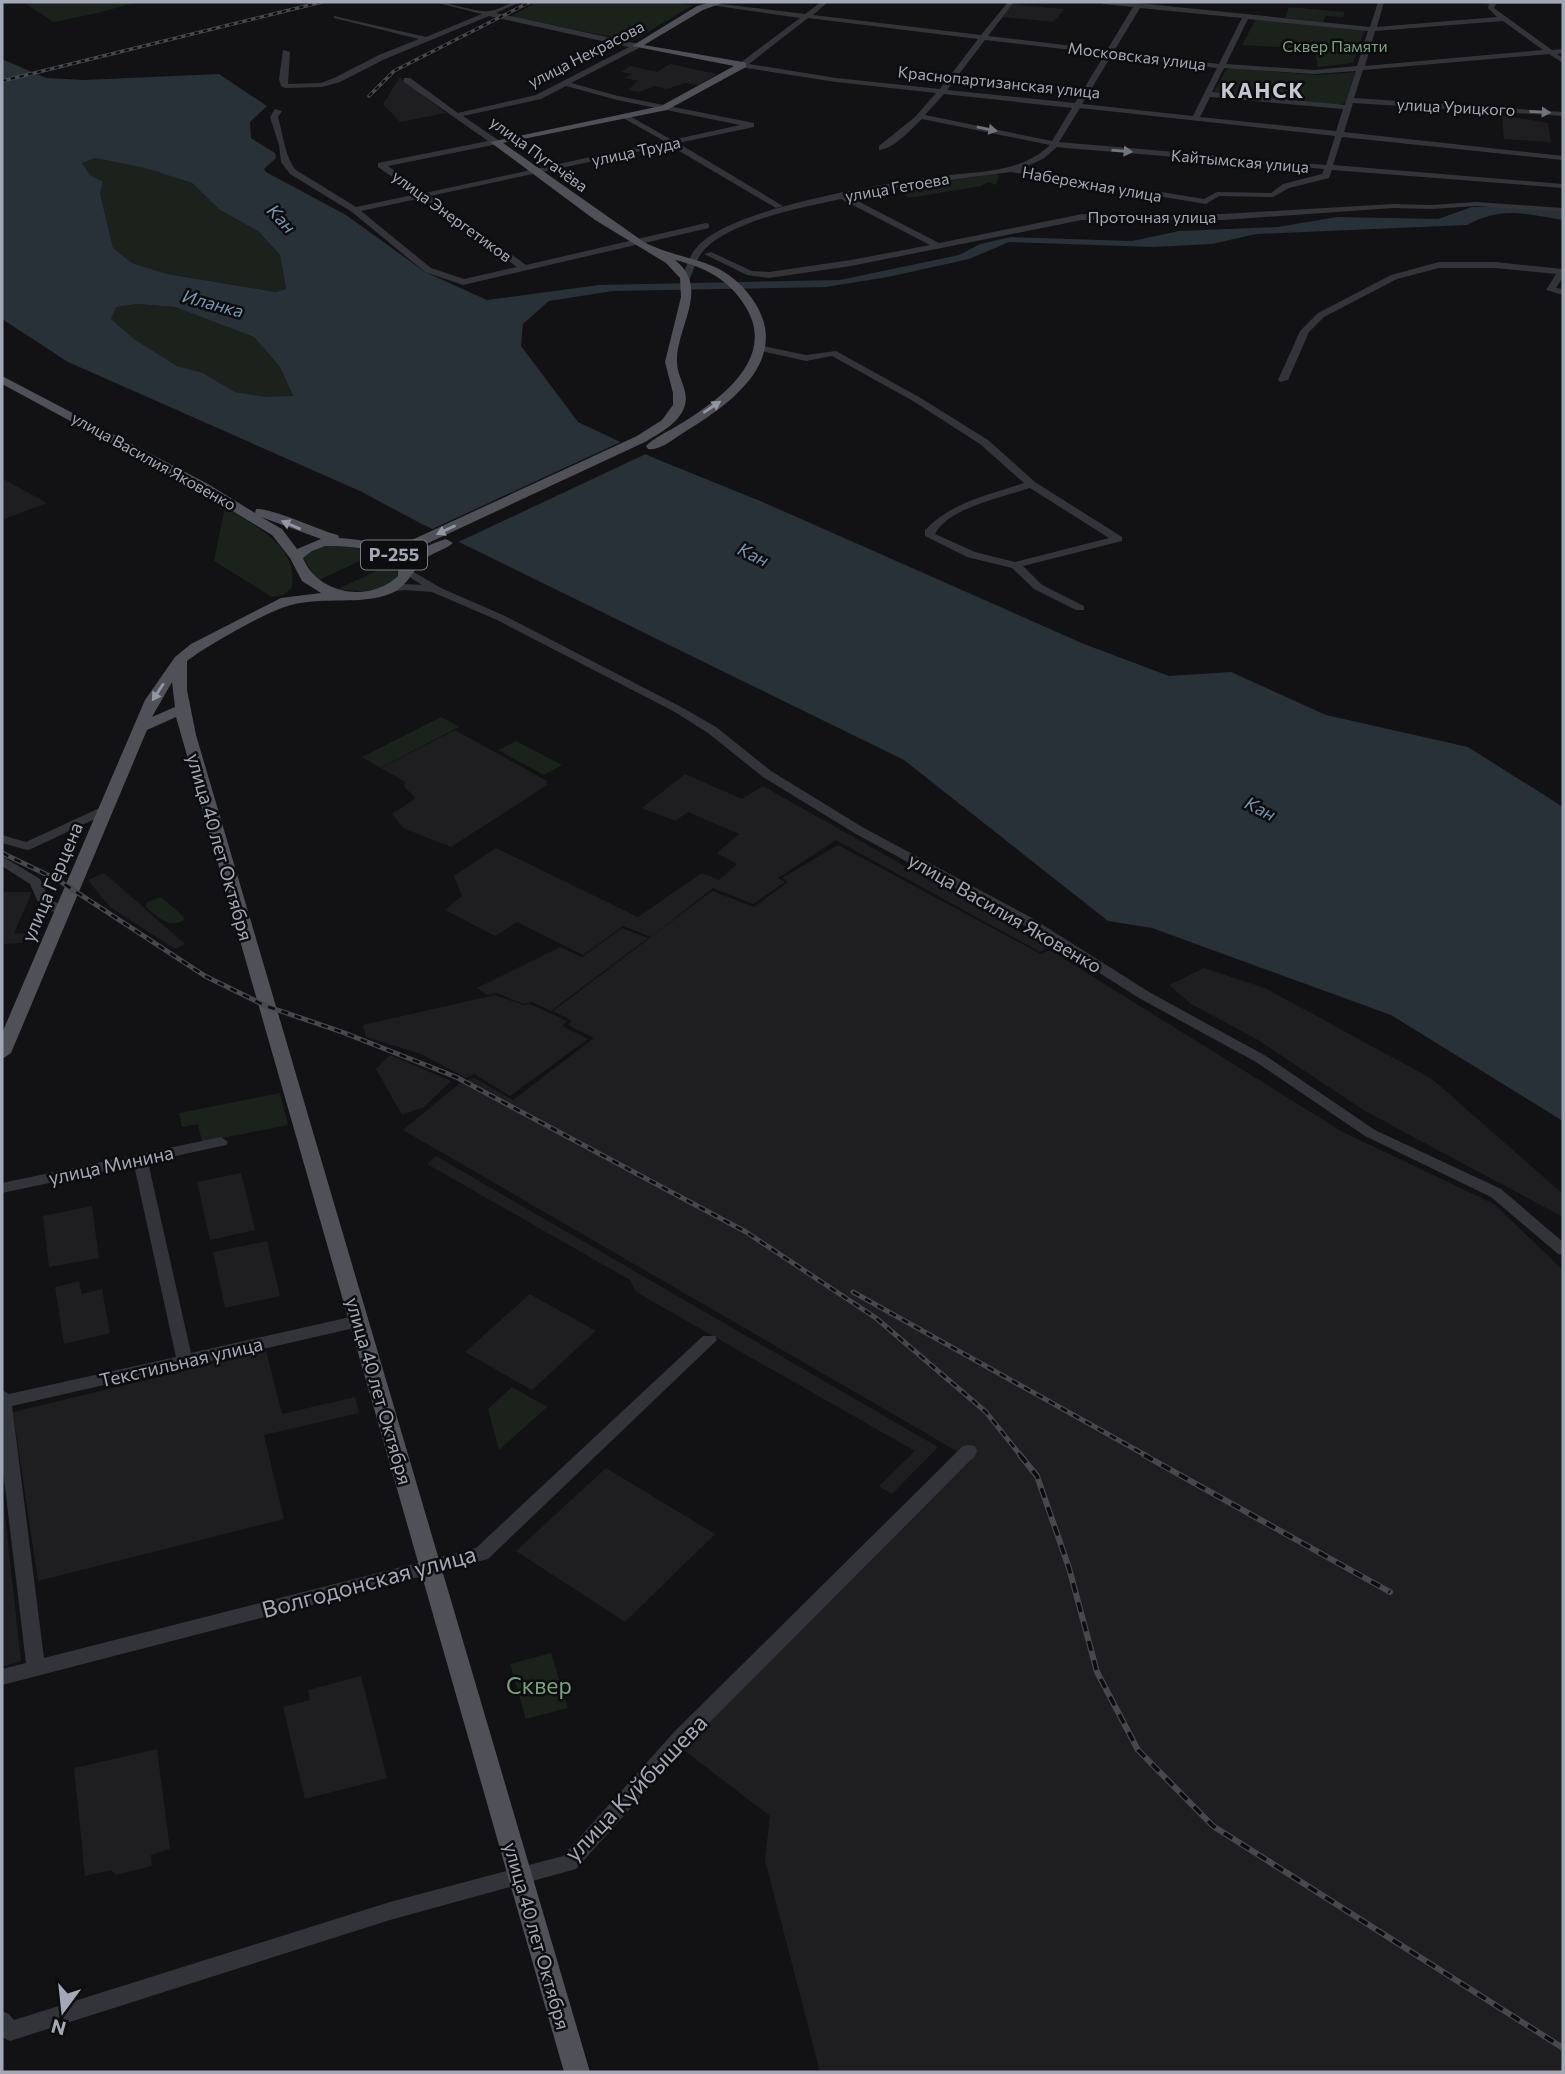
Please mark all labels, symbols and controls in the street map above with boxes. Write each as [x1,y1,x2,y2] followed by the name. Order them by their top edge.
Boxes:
[525,16,647,91] street label: улица Некрасова
[1282,36,1388,55] park label: Сквер Памяти
[1067,38,1207,73] street label: Московская улица
[897,61,1101,102] street label: Краснопартизанская улица
[1221,77,1305,102] district label: КАНСК
[1396,94,1516,119] street label: улица Урицкого
[1529,107,1551,118] one-way arrow
[487,112,592,195] street label: улица Пугачёва
[976,124,998,135] one-way arrow
[590,132,682,169] street label: улица Труда
[1170,145,1310,176] street label: Кайтымская улица
[1111,146,1133,157] one-way arrow
[1021,162,1163,205] street label: Набережная улица
[389,166,516,265] street label: улица Энергетиков
[843,168,950,205] street label: улица Гетоева
[263,199,301,237] water label: Кан
[1088,207,1216,226] street label: Проточная улица
[180,284,246,322] water label: Иланка
[703,400,721,414] one-way arrow
[69,407,240,514] street label: улица Василия Яковенко
[281,519,302,530] one-way arrow
[436,524,456,535] one-way arrow
[734,537,772,571] water label: Кан
[361,540,427,570] road number: Р-255
[151,682,164,702] one-way arrow
[183,751,258,943] street label: улица 40 лет Октября
[1241,791,1280,825] water label: Кан
[16,819,87,945] street label: улица Герцена
[905,848,1106,977] street label: улица Василия Яковенко
[46,1140,175,1189] street label: улица Минина
[342,1295,417,1487] street label: улица 40 лет Октября
[97,1332,265,1391] street label: Текстильная улица
[259,1539,479,1623] street label: Волгодонская улица
[506,1671,572,1699] park label: Сквер
[558,1708,712,1866] street label: улица Куйбышева
[500,1840,575,2032] street label: улица 40 лет Октября
[28,1976,98,2046] north arrow
[49,2015,68,2041] text: N

